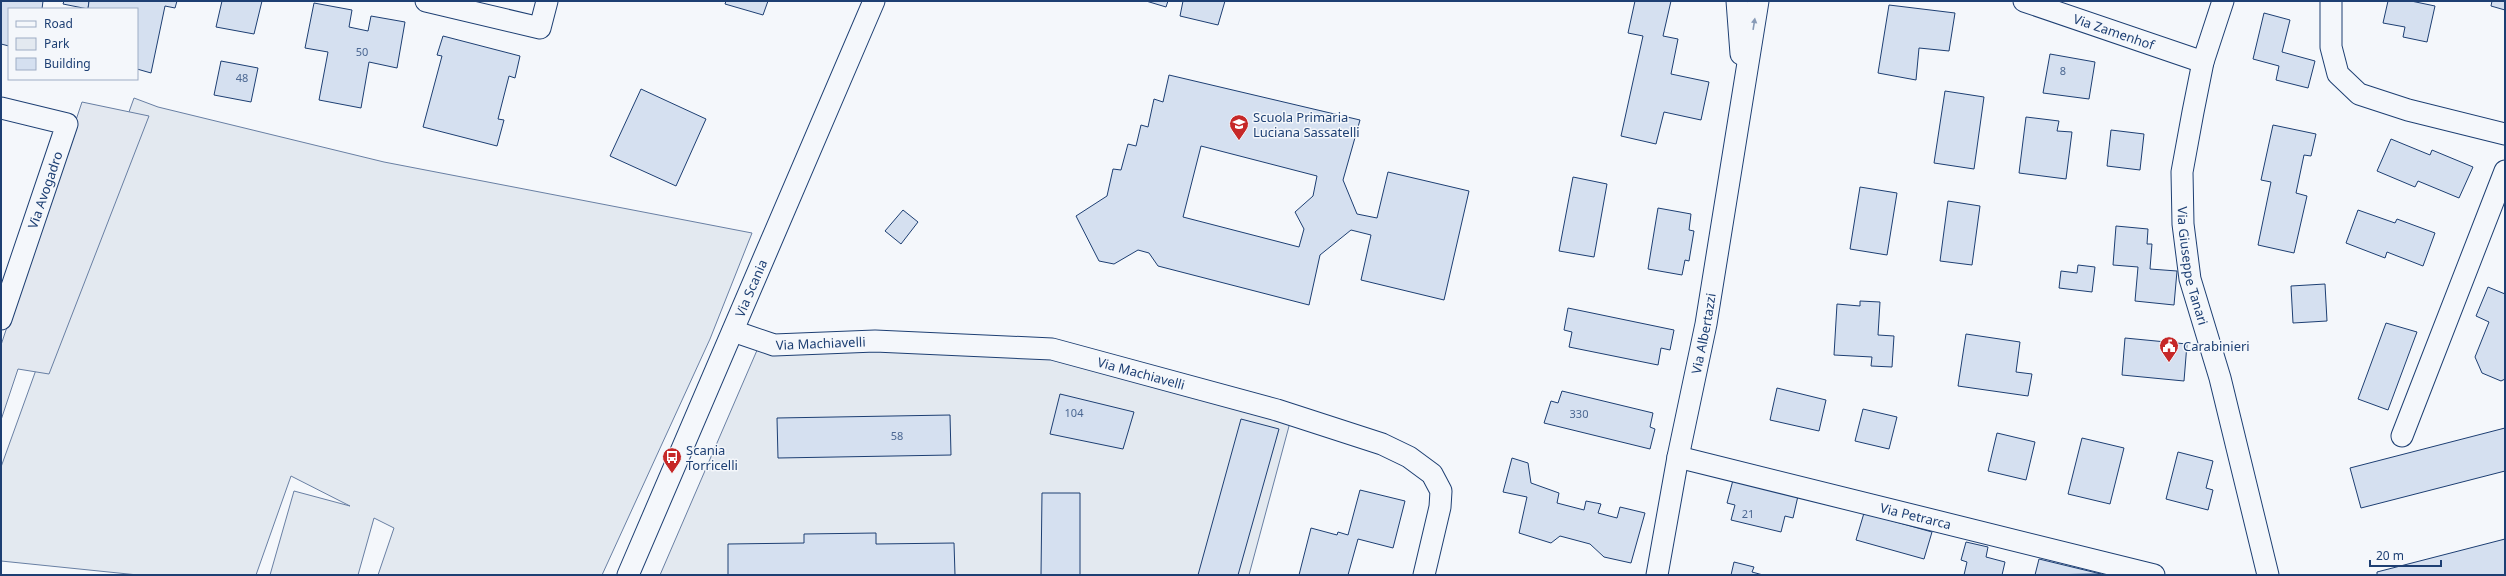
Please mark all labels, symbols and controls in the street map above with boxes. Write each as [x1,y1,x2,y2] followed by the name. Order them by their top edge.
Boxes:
[8,8,138,80] legend
[2071,9,2158,54] street label: Via Zamenhof
[44,15,73,32] text: Road
[1751,18,1757,30] one-way arrow
[44,35,70,52] text: Park
[356,44,368,59] house number: 50
[44,55,91,72] text: Building
[2060,63,2066,78] house number: 8
[236,70,248,85] house number: 48
[1253,108,1360,141] place label: Scuola Primaria Luciana Sassatelli
[1228,113,1250,141] school or university icon: Scuola Primaria Luciana Sassatelli
[23,149,67,231] street label: Via Avogadro
[2174,206,2212,327] street label: Via Giuseppe Tanari
[731,257,771,320] street label: Via Scania
[1687,292,1720,375] street label: Via Albertazzi
[775,332,866,354] street label: Via Machiavelli
[2158,335,2180,363] public building icon: Carabinieri
[2183,337,2250,355] place label: Carabinieri
[1095,353,1187,394] street label: Via Machiavelli
[1065,405,1084,420] house number: 104
[1570,406,1588,421] house number: 330
[891,428,903,443] house number: 58
[686,441,738,474] place label: Scania Torricelli
[661,446,683,474] bus stop icon: Scania Torricelli
[1878,498,1953,533] street label: Via Petrarca
[1742,506,1754,521] house number: 21
[2370,542,2441,568] scale bar
[2376,547,2404,564] text: 20 m

